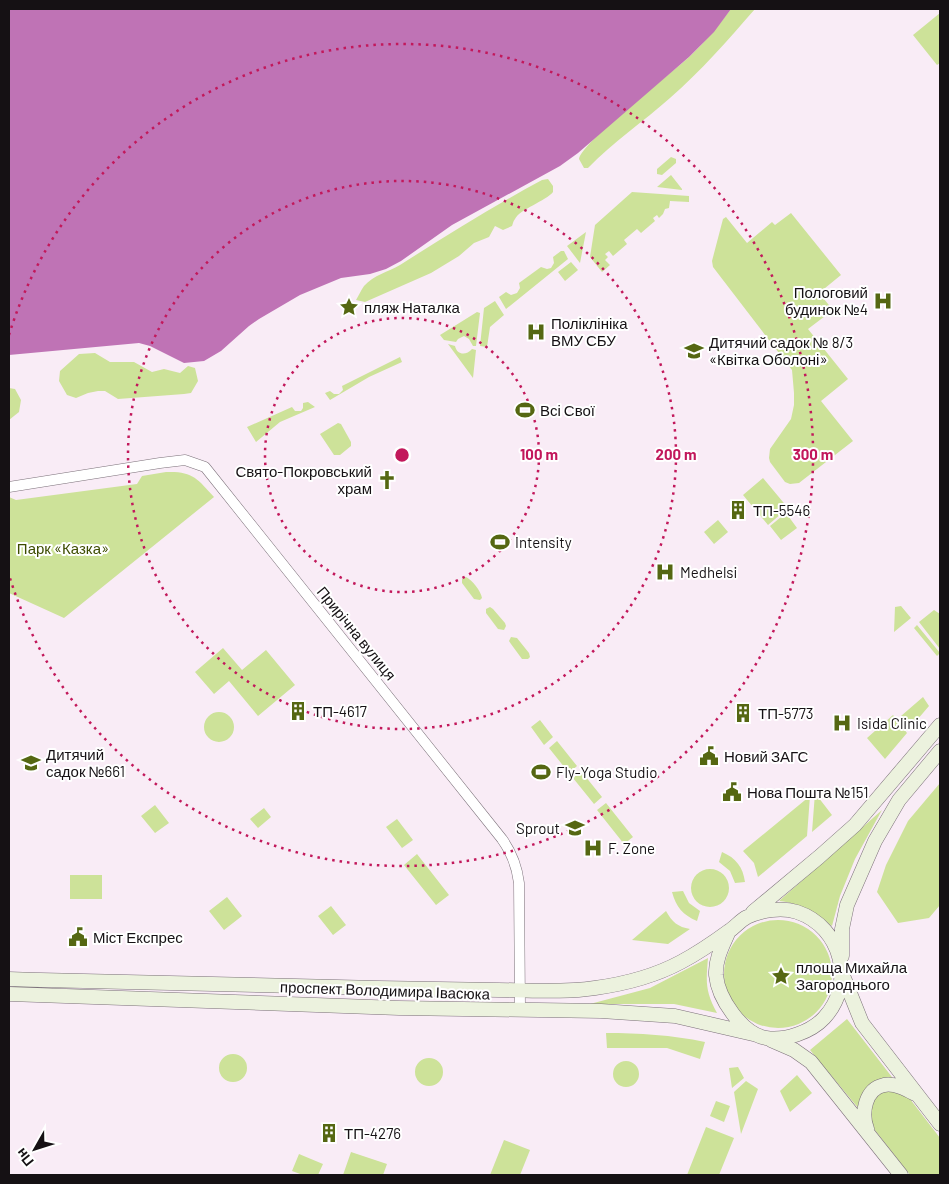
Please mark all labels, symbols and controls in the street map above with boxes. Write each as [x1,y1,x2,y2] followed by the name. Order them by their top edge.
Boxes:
[785,283,868,318] place label: Пологовий будинок №4
[872,290,894,312] hospital icon: Пологовий будинок №4
[338,296,360,318] place icon: пляж Наталка
[364,298,461,316] place label: пляж Наталка
[551,314,628,349] place label: Поліклініка ВМУ СБУ
[525,321,547,343] hospital icon: Поліклініка ВМУ СБУ
[709,333,853,368] place label: Дитячий садок № 8/3 «Квітка Оболоні»
[683,340,705,362] school or university icon: Дитячий садок № 8/3 «Квітка Оболоні»
[514,399,536,421] sports icon: Всі Свої
[540,401,596,419] place label: Всі Свої
[520,445,558,463] text: 100 m
[655,445,697,463] text: 200 m
[793,445,833,463] text: 300 m
[393,446,411,464] centre of rings
[235,462,372,497] place label: Свято-Покровський храм
[376,469,398,491] church icon: Свято-Покровський храм
[727,499,749,521] building icon: ТП-5546
[753,501,810,519] place label: ТП-5546
[489,531,511,553] sports icon: Intensity
[515,533,572,551] place label: Intensity
[17,539,109,557] park label: Парк «Казка»
[654,561,676,583] hospital icon: Medhelsi
[680,563,737,581] place label: Medhelsi
[314,583,400,683] street label: Прирічна вулиця
[287,700,309,722] building icon: ТП-4617
[313,702,367,720] place label: ТП-4617
[732,702,754,724] building icon: ТП-5773
[758,704,813,722] place label: ТП-5773
[831,712,853,734] hospital icon: Isida Clinic
[857,714,927,732] place label: Isida Clinic
[46,745,125,780] place label: Дитячий садок №661
[698,745,720,767] public building icon: Новий ЗАГС
[724,747,808,765] place label: Новий ЗАГС
[20,752,42,774] school or university icon: Дитячий садок №661
[530,761,552,783] sports icon: Fly-Yoga Studio
[556,763,657,781] place label: Fly-Yoga Studio
[721,781,743,803] public building icon: Нова Пошта №151
[747,783,868,801] place label: Нова Пошта №151
[564,817,586,839] school or university icon: Sprout
[516,819,560,837] place label: Sprout
[582,837,604,859] hospital icon: F. Zone
[608,839,655,857] place label: F. Zone
[67,926,89,948] public building icon: Міст Експрес
[93,928,183,946] place label: Міст Експрес
[796,958,908,993] place label: площа Михайла Загороднього
[770,965,792,987] place icon: площа Михайла Загороднього
[280,977,491,1003] street label: проспект Володимира Івасюка
[318,1122,340,1144] building icon: ТП-4276
[10,1124,60,1174] north arrow
[344,1124,401,1142] place label: ТП-4276
[12,1145,37,1170] text: Пн

